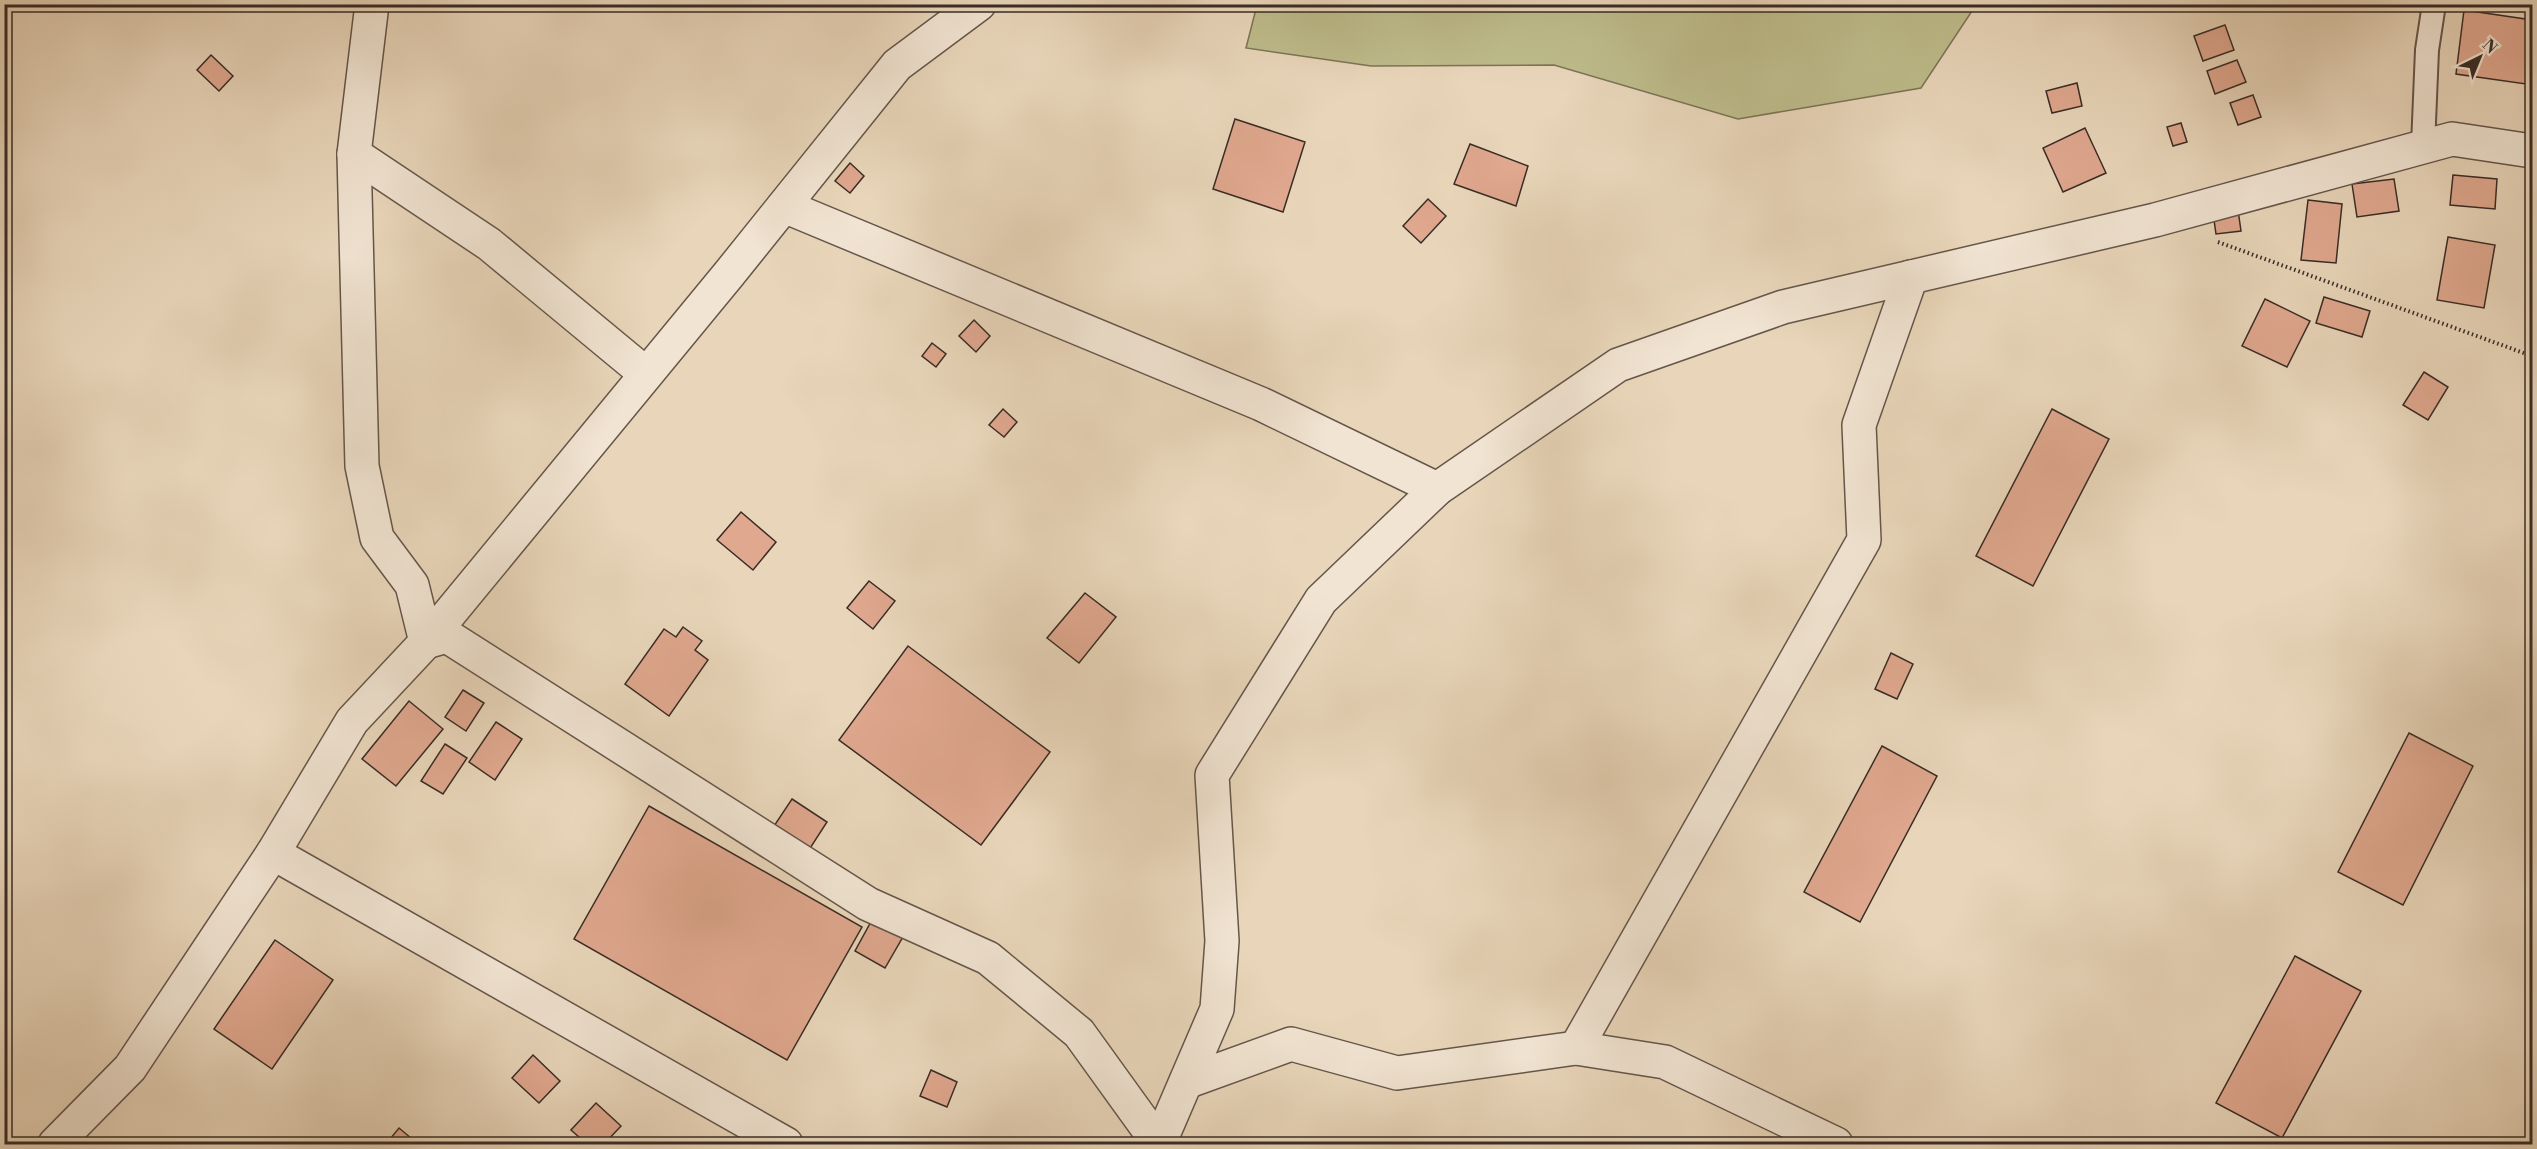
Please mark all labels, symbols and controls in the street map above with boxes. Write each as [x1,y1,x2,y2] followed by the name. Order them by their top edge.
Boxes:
[2450,27,2510,87] north arrow
[2478,35,2501,59] text: N

